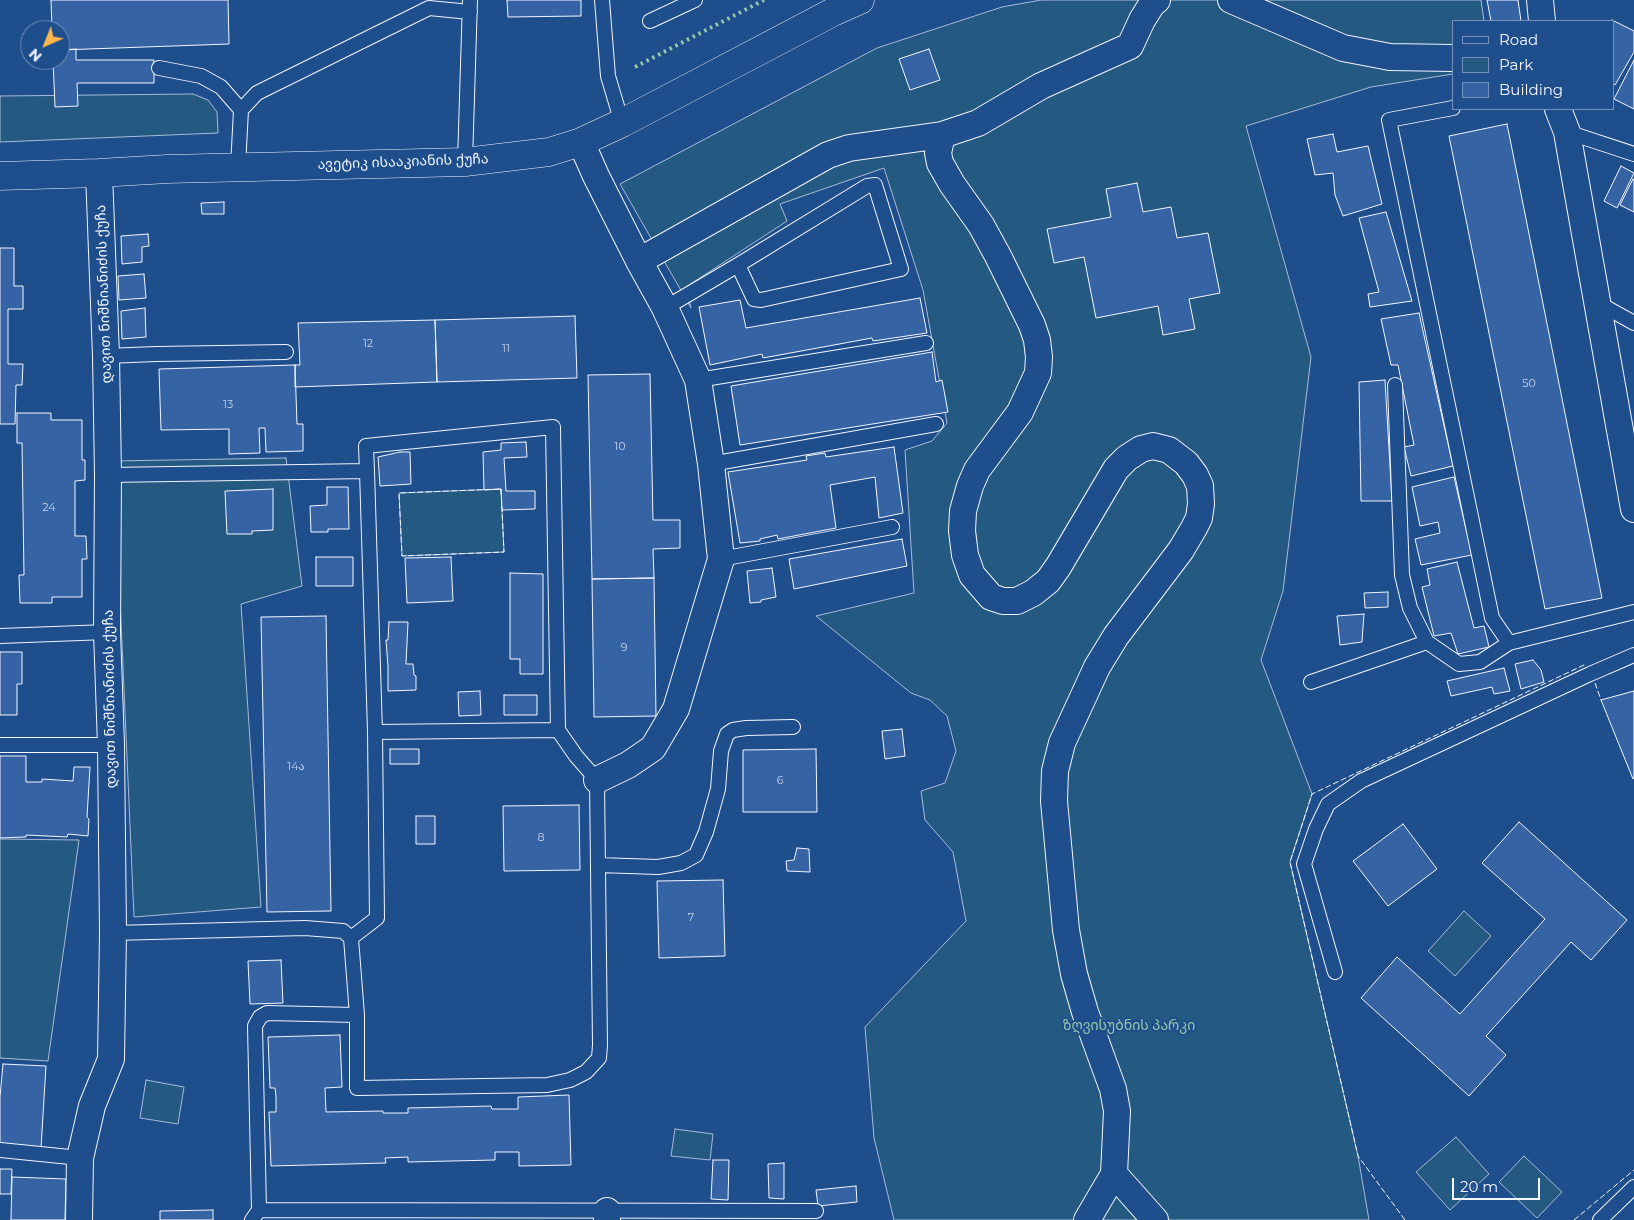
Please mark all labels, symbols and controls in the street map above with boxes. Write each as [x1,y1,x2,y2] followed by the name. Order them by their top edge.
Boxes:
[20,20,70,70] north arrow
[1452,20,1614,110] legend
[1499,30,1538,49] text: Road
[25,45,46,65] text: N
[1499,55,1533,74] text: Park
[1499,80,1563,99] text: Building
[317,151,489,173] street label: ავეტიკ ისააკიანის ქუჩა
[92,204,116,384] street label: დავით ნიშნიანიძის ქუჩა
[363,337,373,351] house number: 12
[502,342,510,356] house number: 11
[1522,377,1536,391] house number: 50
[223,398,233,412] house number: 13
[614,440,626,454] house number: 10
[42,501,56,515] house number: 24
[100,609,120,789] street label: დავით ნიშნიანიძის ქუჩა
[621,641,627,655] house number: 9
[287,760,305,774] house number: 14ა
[777,774,783,788] house number: 6
[537,831,545,845] house number: 8
[688,911,694,925] house number: 7
[1063,1018,1195,1034] park label: ზღვისუბნის პარკი
[1454,1168,1542,1200] scale bar
[1460,1177,1498,1196] text: 20 m

